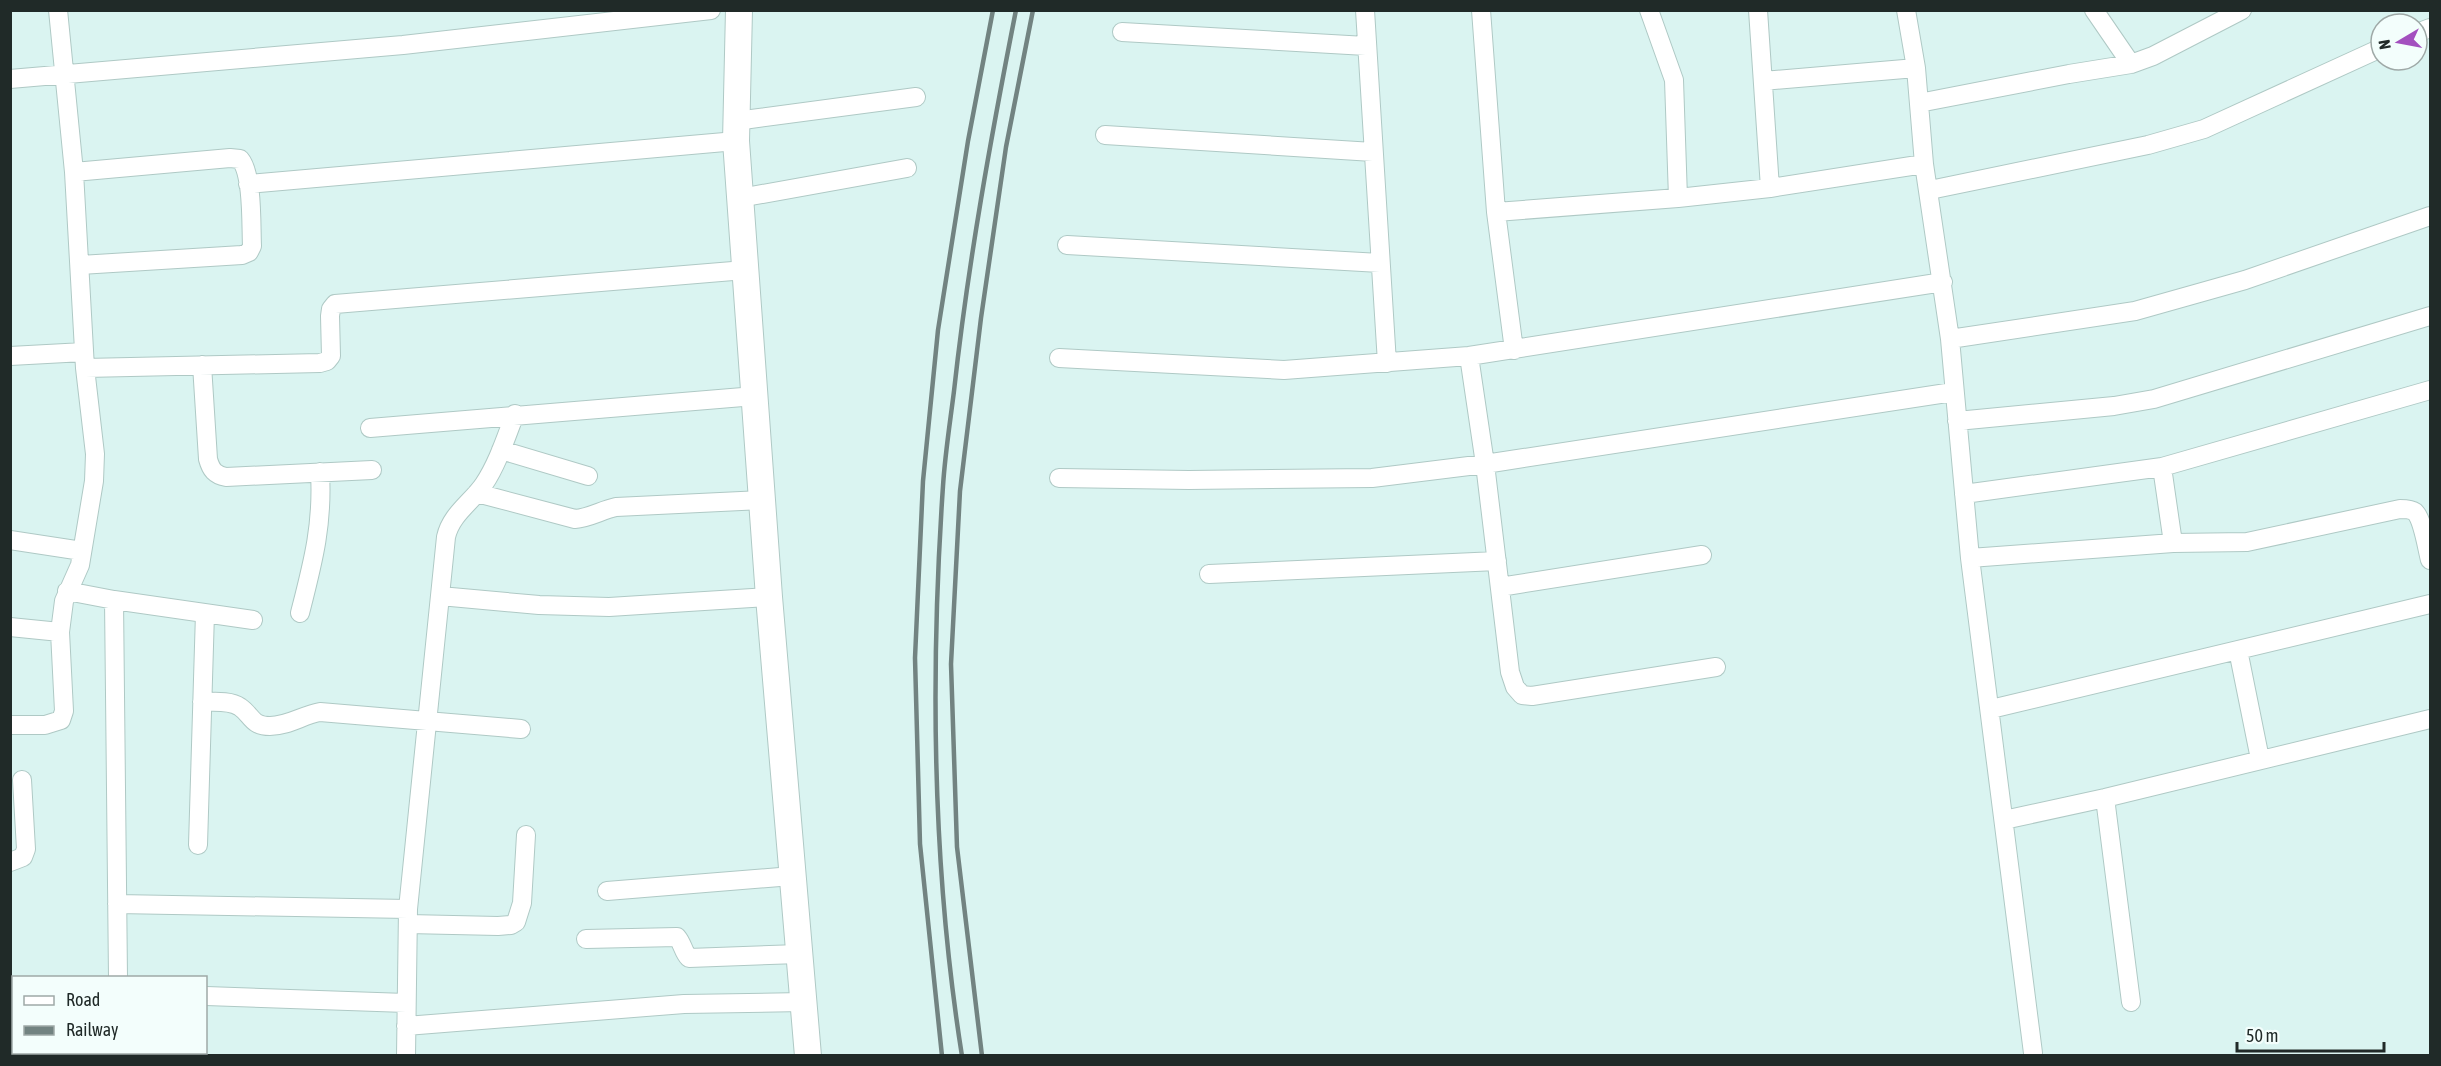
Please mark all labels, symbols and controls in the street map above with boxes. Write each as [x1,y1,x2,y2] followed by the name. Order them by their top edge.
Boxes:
[2369,12,2429,72] north arrow
[2375,38,2394,51] text: N
[12,976,207,1054] legend
[66,989,100,1010] text: Road
[2237,1015,2384,1053] scale bar
[66,1019,118,1040] text: Railway
[2246,1025,2278,1046] text: 50 m

